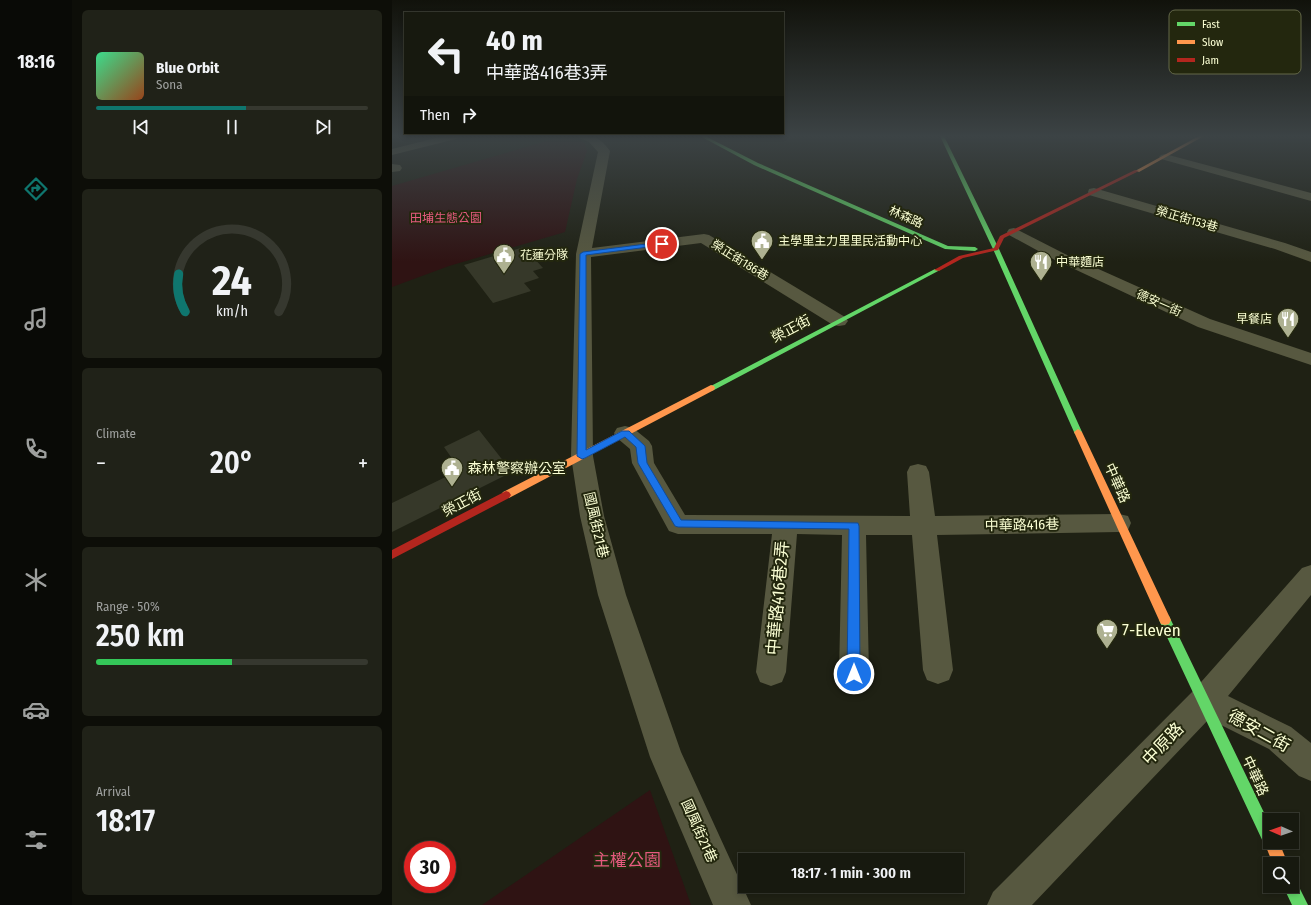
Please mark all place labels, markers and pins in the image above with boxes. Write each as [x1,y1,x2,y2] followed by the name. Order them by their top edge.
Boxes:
[645,227,679,261] pin
[749,228,775,261] public building icon: 主學里主力里里民活動中心
[778,234,922,248] place label: 主學里主力里里民活動中心
[491,242,517,275] public building icon: 花蓮分隊
[520,248,568,262] place label: 花蓮分隊
[1028,249,1054,282] restaurant icon: 中華麵店
[1056,255,1104,269] place label: 中華麵店
[1275,306,1301,339] restaurant icon: 早餐店
[1236,312,1272,326] place label: 早餐店
[439,455,465,488] public building icon: 森林警察辦公室
[468,460,566,477] place label: 森林警察辦公室
[1094,617,1120,650] supermarket icon: 7-Eleven
[1122,620,1181,641] place label: 7-Eleven

